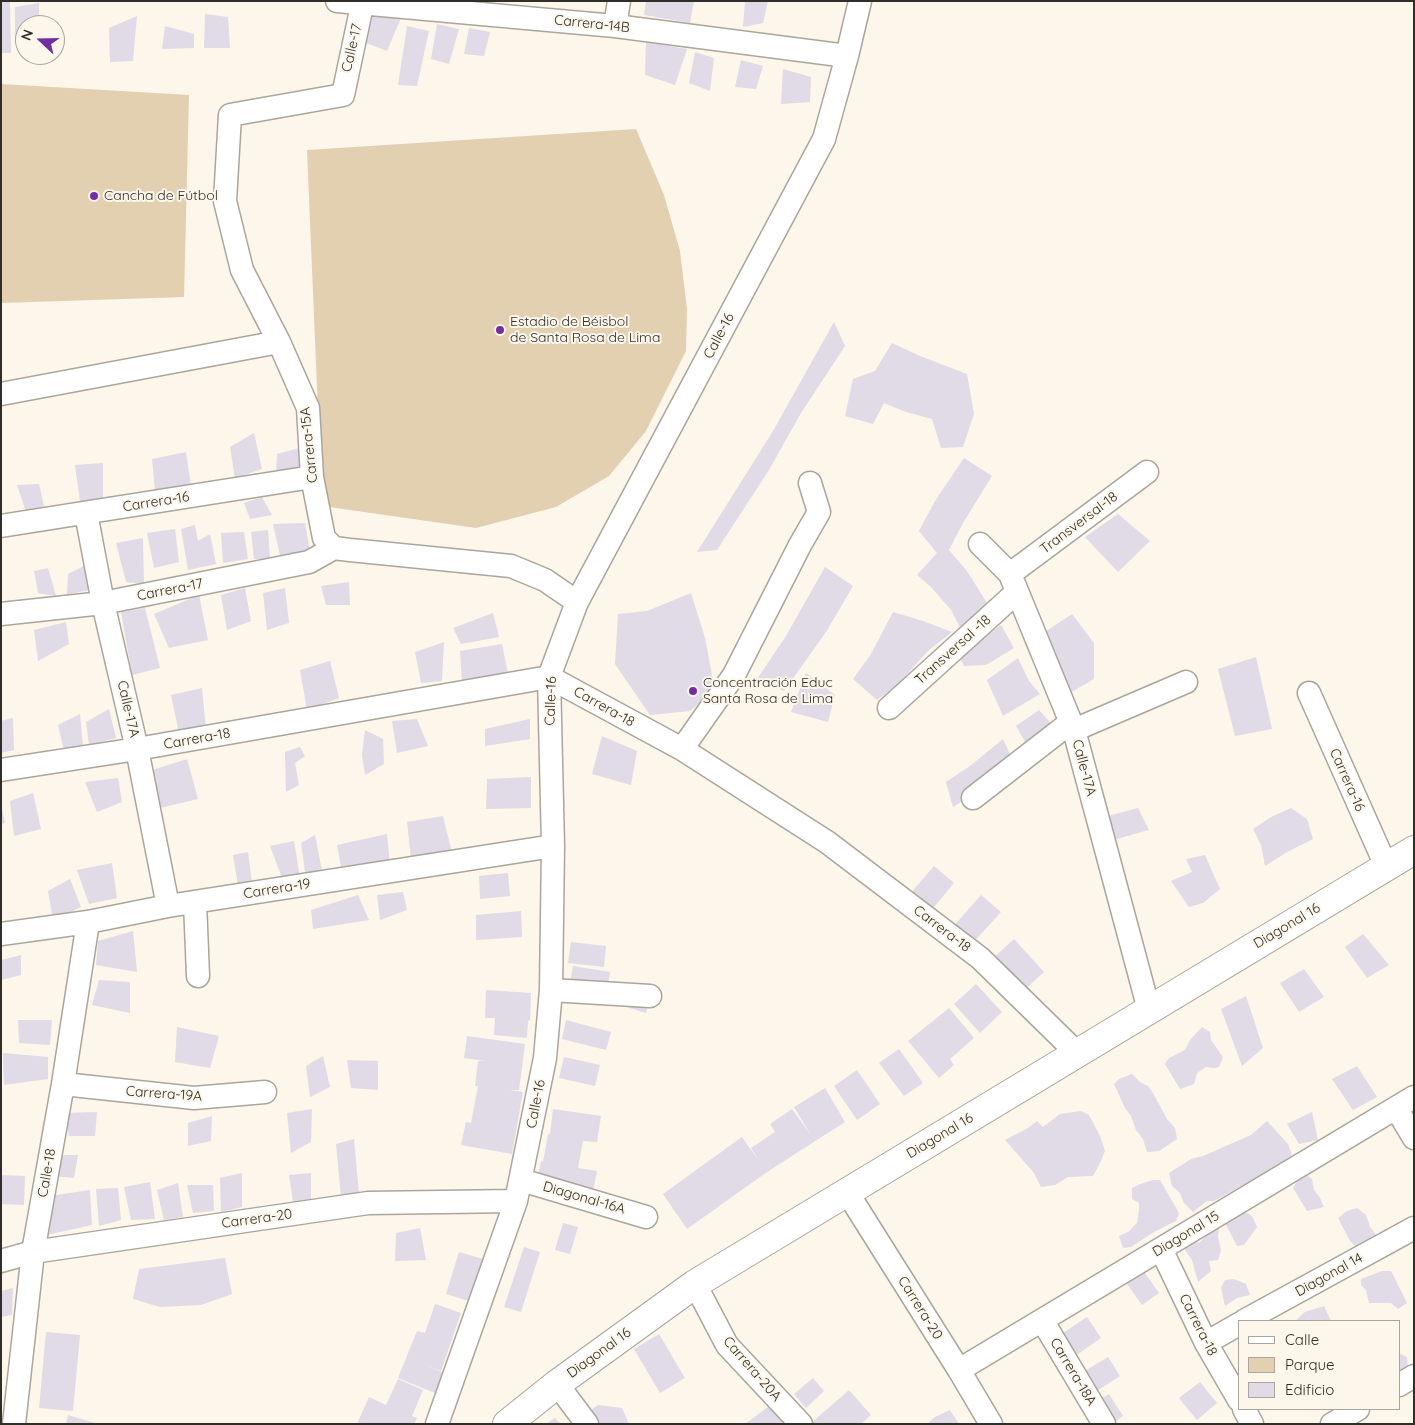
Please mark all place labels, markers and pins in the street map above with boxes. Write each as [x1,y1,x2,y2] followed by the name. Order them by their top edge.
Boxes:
[104,188,218,204] place label: Cancha de Fútbol
[88,190,100,202] marker: Cancha de Fútbol
[510,314,660,347] place label: Estadio de Béisbol de Santa Rosa de Lima
[494,324,506,336] marker: Estadio de Béisbol de Santa Rosa de Lima
[703,675,833,708] place label: Concentración Educ Santa Rosa de Lima
[687,685,699,697] marker: Concentración Educ Santa Rosa de Lima

